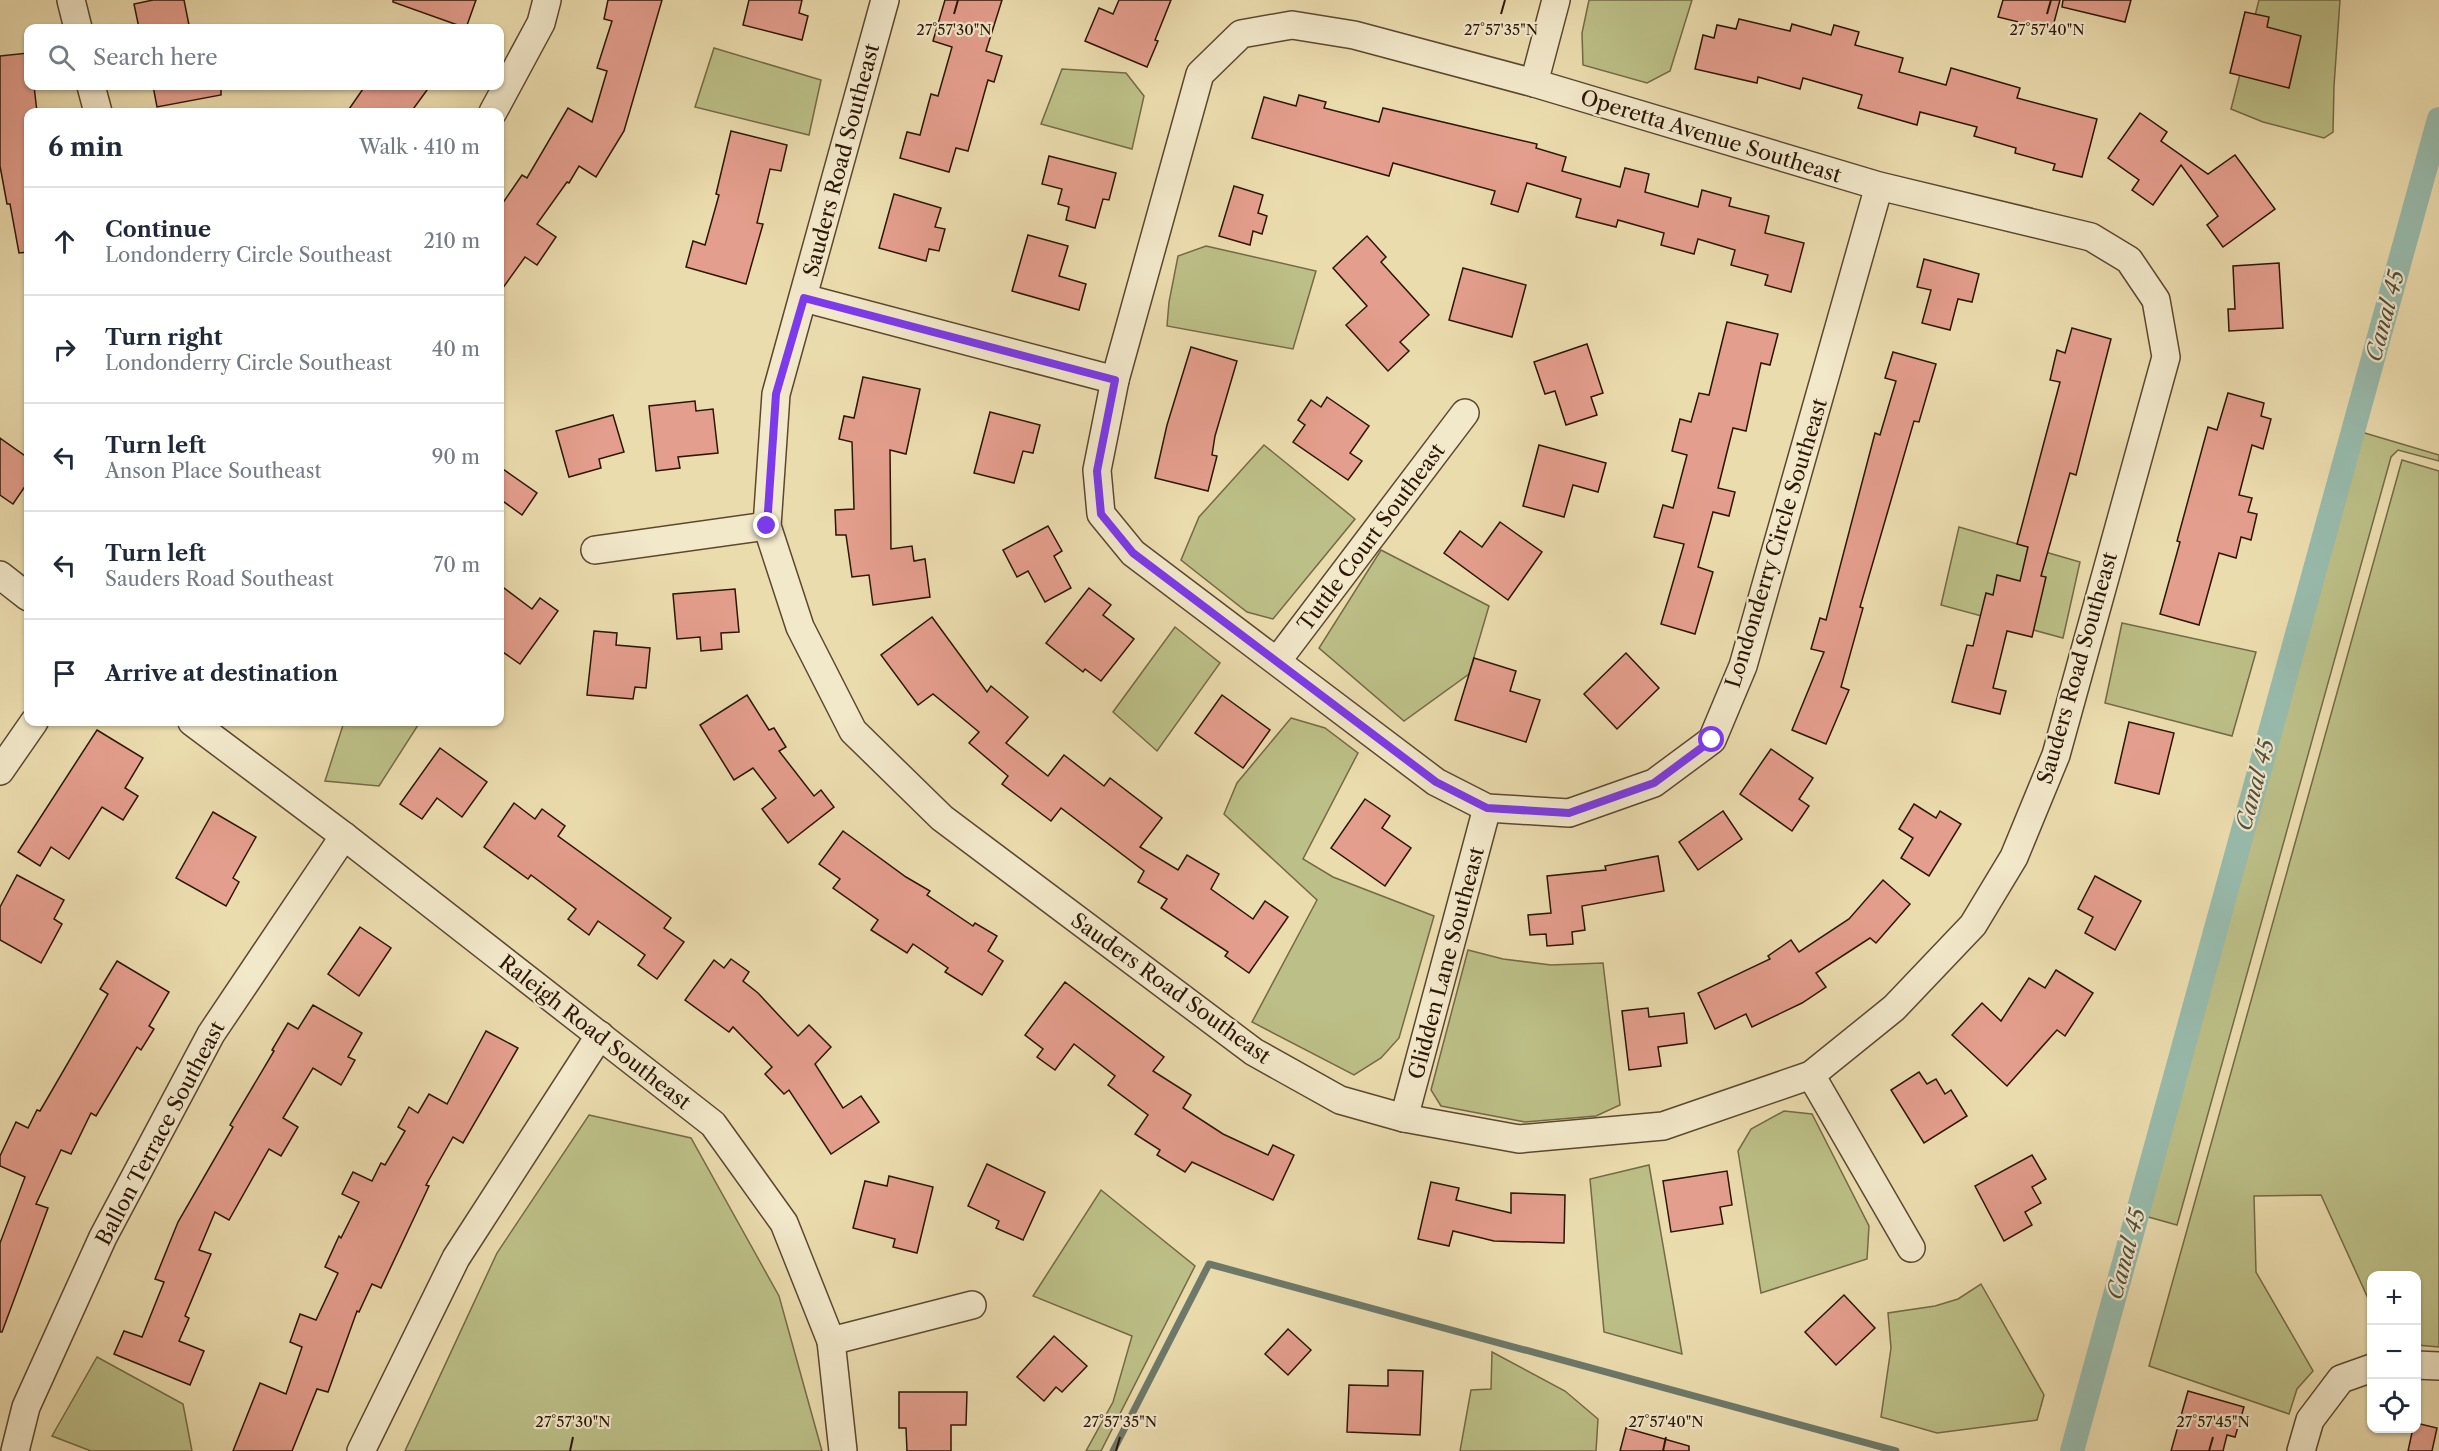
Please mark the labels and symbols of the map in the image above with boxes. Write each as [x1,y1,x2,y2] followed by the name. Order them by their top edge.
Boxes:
[916,20,992,39] text: 27°57'30"N
[1464,20,1538,39] text: 27°57'35"N
[2009,20,2085,39] text: 27°57'40"N
[798,40,884,279] street label: Sauders Road Southeast
[1578,84,1845,188] street label: Operetta Avenue Southeast
[2360,267,2410,364] water label: Canal 45
[1720,395,1832,691] street label: Londonderry Circle Southeast
[1292,438,1450,636] street label: Tuttle Court Southeast
[753,512,779,538] route end
[2032,548,2122,787] street label: Sauders Road Southeast
[1698,726,1724,752] route start
[2230,736,2280,833] water label: Canal 45
[1403,844,1489,1082] street label: Glidden Lane Southeast
[1066,907,1276,1069] street label: Sauders Road Southeast
[494,949,696,1115] street label: Raleigh Road Southeast
[90,1016,230,1249] street label: Ballon Terrace Southeast
[2101,1205,2151,1302] water label: Canal 45
[535,1412,611,1431] text: 27°57'30"N
[1083,1412,1157,1431] text: 27°57'35"N
[1628,1412,1704,1431] text: 27°57'40"N
[2176,1412,2250,1431] text: 27°57'45"N

